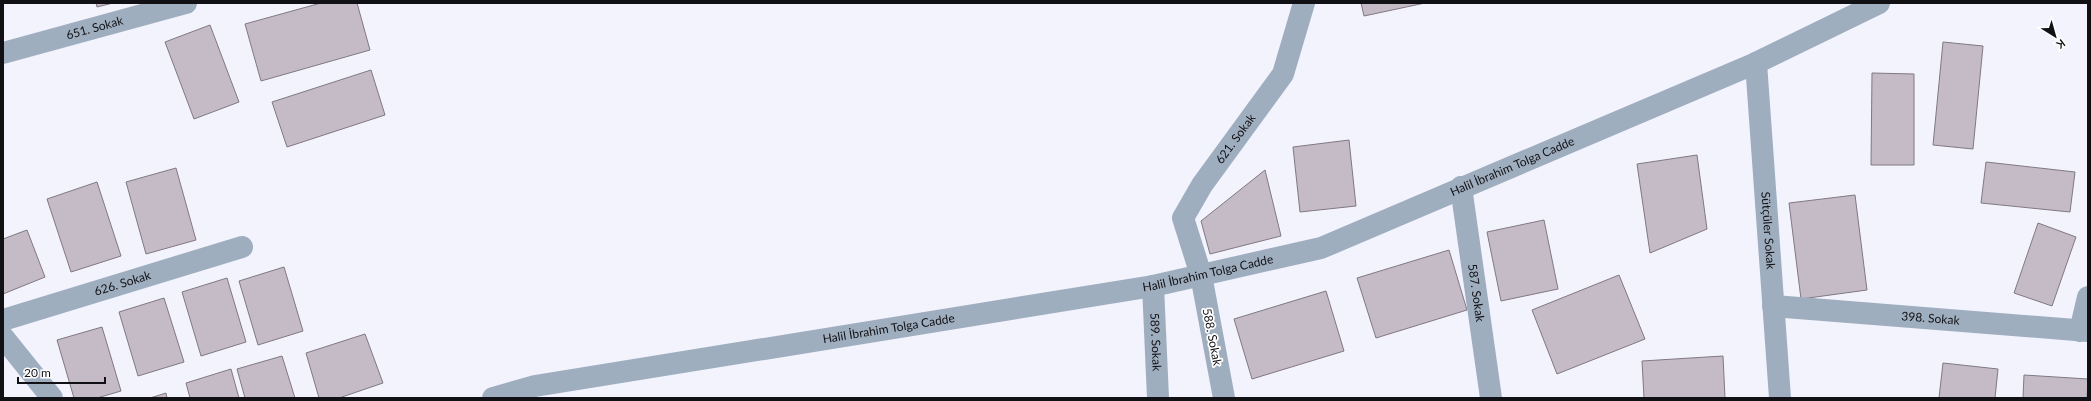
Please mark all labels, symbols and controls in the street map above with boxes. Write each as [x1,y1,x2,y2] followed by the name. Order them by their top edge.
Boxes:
[64,12,125,42] street label: 651. Sokak
[2035,16,2075,56] north arrow
[2054,37,2068,52] text: K
[1212,110,1259,167] street label: 621. Sokak
[1448,133,1577,199] street label: Halil İbrahim Tolga Cadde
[1758,191,1779,271] street label: Sütçüler Sokak
[1141,251,1275,295] street label: Halil İbrahim Tolga Cadde
[1465,263,1488,324] street label: 587. Sokak
[92,267,153,299] street label: 626. Sokak
[1200,307,1226,368] street label: 588. Sokak
[1901,308,1961,328] street label: 398. Sokak
[822,310,956,346] street label: Halil İbrahim Tolga Cadde
[1147,312,1165,372] street label: 589. Sokak
[18,359,105,385] scale bar
[24,365,51,380] text: 20 m

